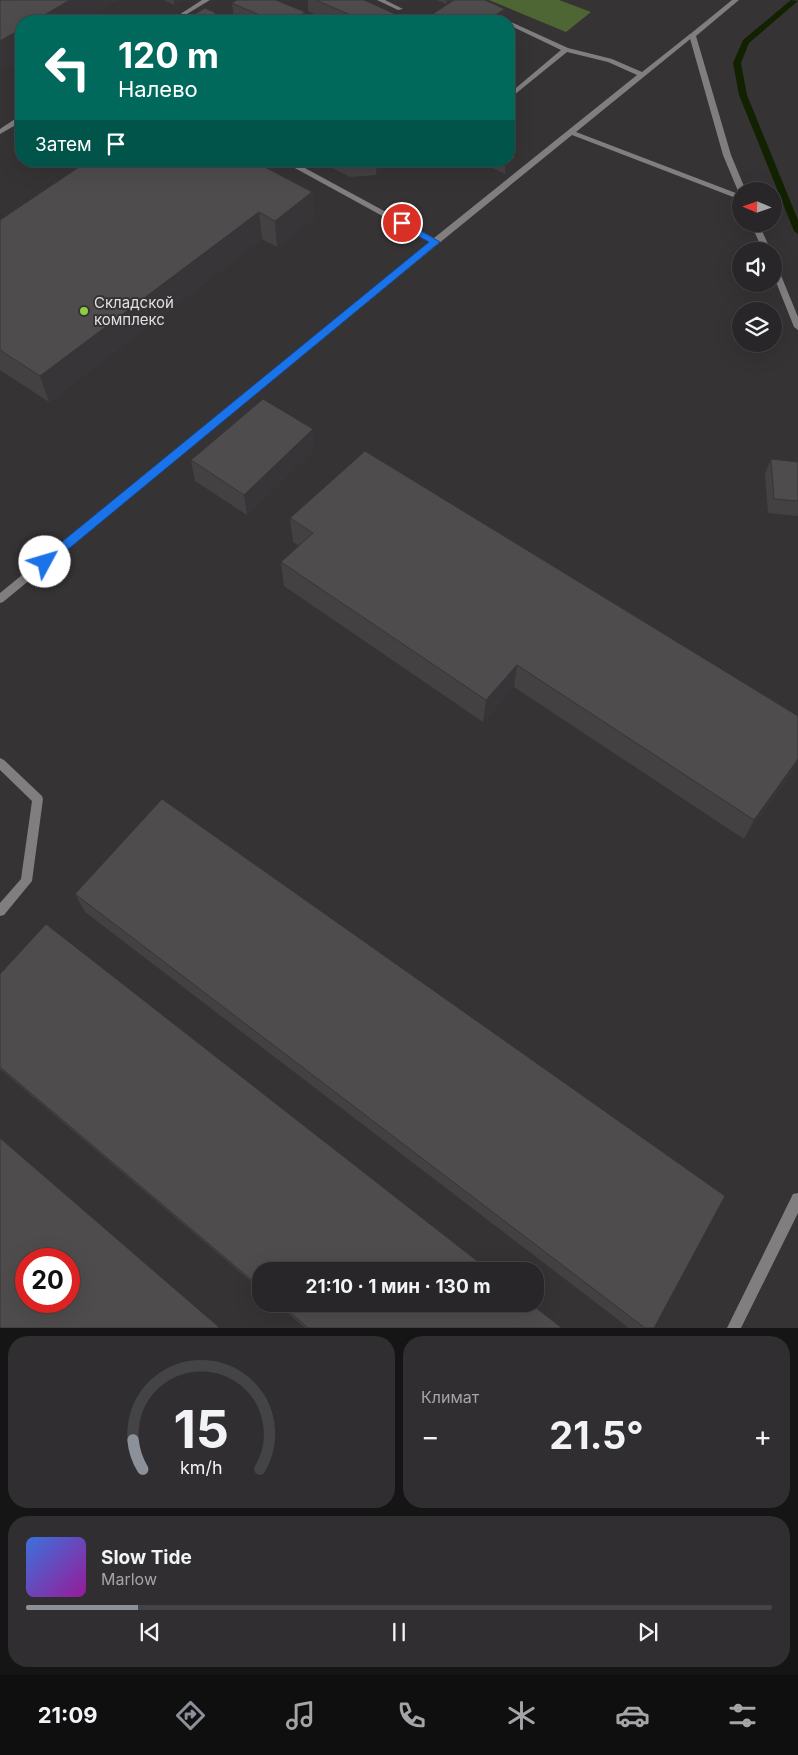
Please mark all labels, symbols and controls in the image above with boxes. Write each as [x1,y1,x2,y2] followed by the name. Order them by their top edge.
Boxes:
[118,34,219,76] text: 120 m
[35,35,100,100] icon: left
[118,76,198,102] text: Налево
[102,130,130,158] icon: arrive
[35,133,92,156] text: Затем
[732,182,782,232] north arrow
[732,182,782,352] map controls
[381,202,423,244] pin
[388,209,416,237] icon: arrive
[732,242,782,292] button: sound
[94,293,174,329] place label: Складской комплекс
[732,302,782,352] button: layers
[78,305,90,317] marker: Складской комплекс
[18,535,70,587] position arrow
[15,1248,80,1313] speed limit sign: 20
[305,1275,491,1298] text: 21:10 · 1 мин · 130 m
[421,1387,479,1407] text: Климат
[174,1398,229,1461] text: 15
[549,1412,644,1458] text: 21.5°
[421,1419,440,1453] text: −
[753,1419,772,1453] text: +
[180,1457,223,1478] text: km/h
[101,1546,192,1569] text: Slow Tide
[101,1569,157,1589] text: Marlow
[136,1618,164,1646] icon: previous
[385,1618,413,1646] icon: pause
[634,1618,662,1646] icon: next
[173,1698,208,1733] icon: directions
[283,1698,318,1733] icon: music
[394,1698,429,1733] icon: phone
[504,1698,539,1733] icon: climate
[615,1698,650,1733] icon: car
[725,1698,760,1733] icon: filters
[38,1702,98,1728] text: 21:09

